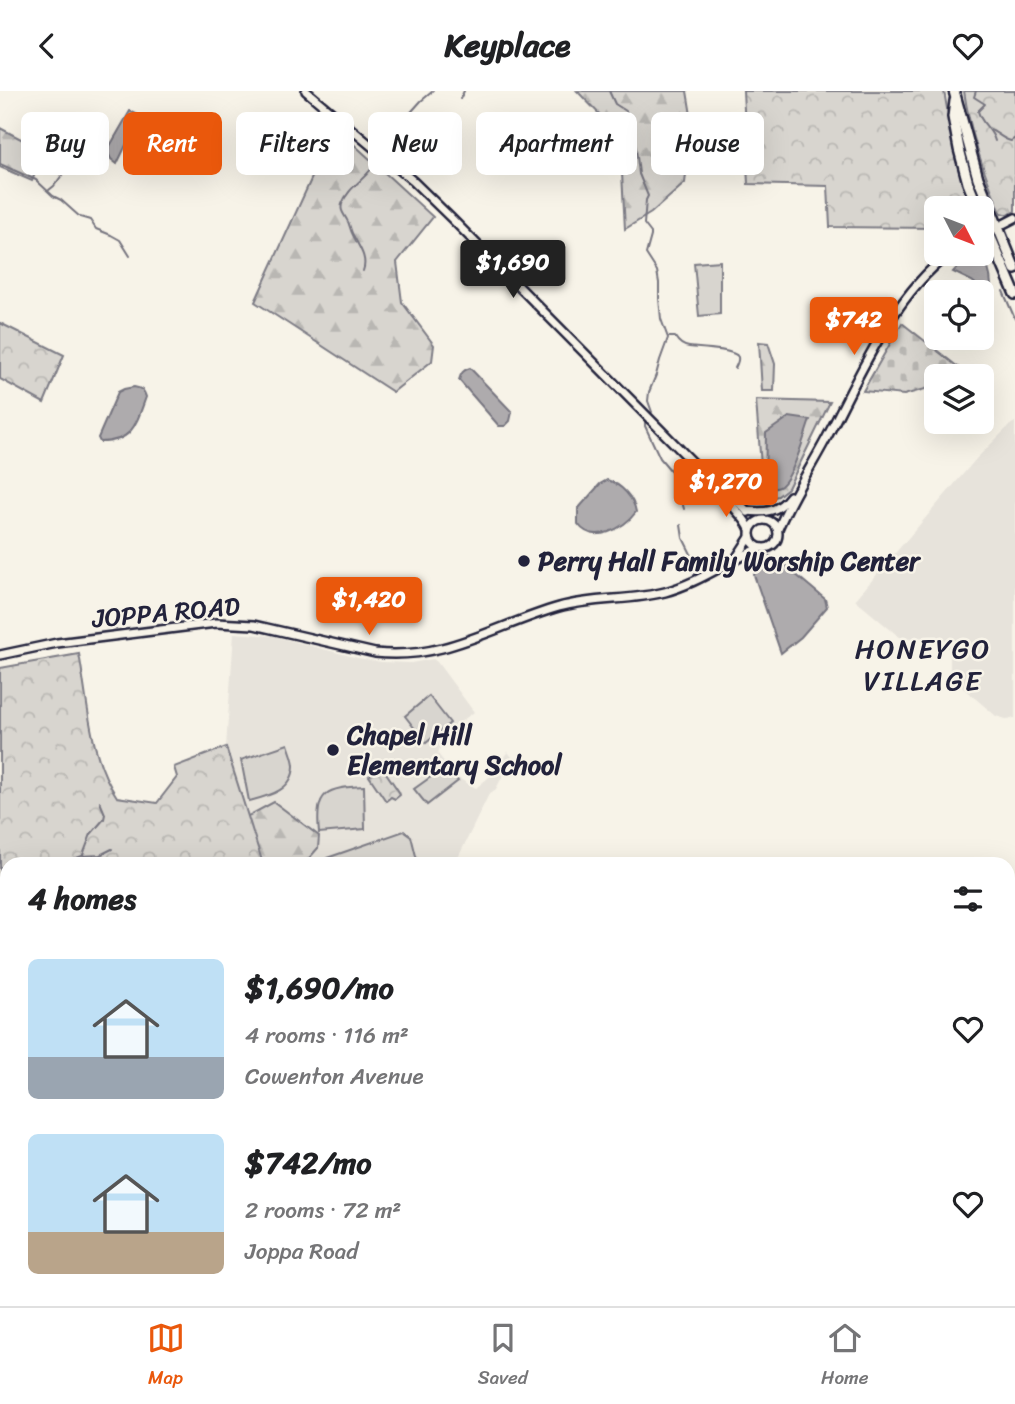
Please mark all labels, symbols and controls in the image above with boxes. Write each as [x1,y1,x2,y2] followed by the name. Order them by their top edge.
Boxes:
[445,17,570,74] text: Keyplace
[28,27,66,65] icon: back
[949,27,987,65] icon: heart
[21,112,109,175] chip: Buy
[123,112,222,175] chip: Rent
[236,112,354,175] chip: Filters
[368,112,462,175] chip: New
[476,112,637,175] chip: Apartment
[651,112,764,175] chip: House
[924,196,994,266] north arrow
[924,196,994,434] map controls
[456,241,570,300] pin: $1,690
[476,242,550,283] text: $1,690
[924,280,994,350] button: locate
[813,297,895,357] pin: $742
[826,299,882,340] text: $742
[924,364,994,434] button: layers
[669,459,783,519] pin: $1,270
[690,461,762,502] text: $1,270
[538,538,922,584] place label: Perry Hall Family Worship Center
[516,553,532,569] marker: Perry Hall Family Worship Center
[312,577,426,637] pin: $1,420
[332,579,406,620] text: $1,420
[89,583,242,641] street label: JOPPA ROAD
[855,624,991,705] district label: HONEYGO VILLAGE
[346,712,563,788] place label: Chapel Hill Elementary School
[325,742,341,758] marker: Chapel Hill Elementary School
[28,872,136,926] text: 4 homes
[949,880,987,918] icon: filters
[245,961,394,1015] text: $1,690/mo
[84,987,168,1071] icon: home
[949,1010,987,1048] icon: heart
[245,1015,409,1056] text: 4 rooms · 116 m²
[245,1056,424,1097] text: Cowenton Avenue
[245,1136,372,1190] text: $742/mo
[84,1162,168,1246] icon: home
[949,1185,987,1223] icon: heart
[245,1190,401,1231] text: 2 rooms · 72 m²
[245,1231,358,1272] text: Joppa Road
[147,1319,185,1394] tab: Map
[478,1319,528,1394] tab: Saved
[821,1319,868,1394] tab: Home

